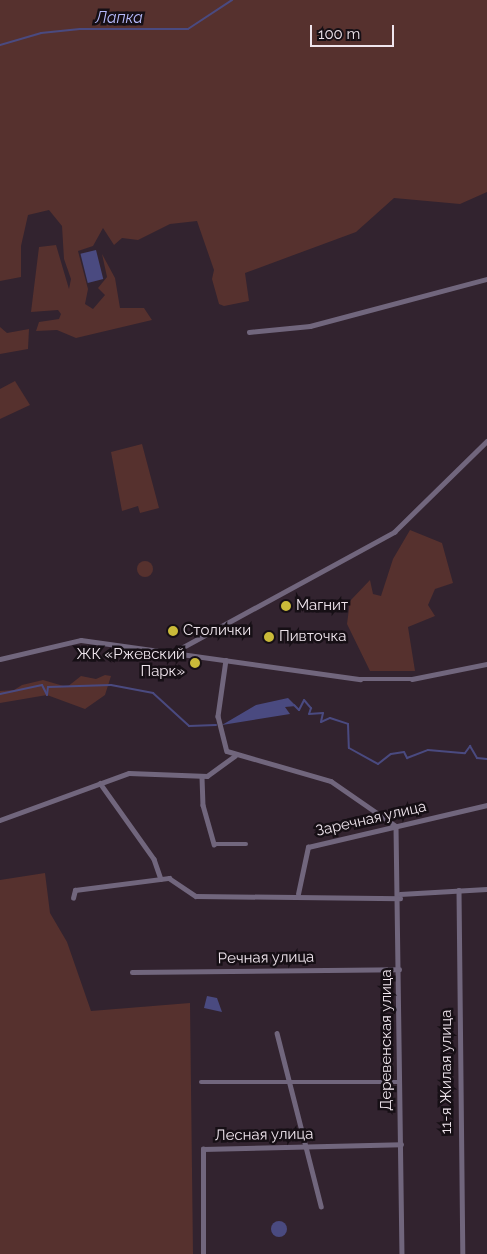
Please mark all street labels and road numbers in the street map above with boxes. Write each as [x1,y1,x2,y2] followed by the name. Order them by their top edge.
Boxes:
[314,798,428,840] street label: Заречная улица
[217,948,315,968] street label: Речная улица
[378,969,396,1111] street label: Деревенская улица
[438,1009,456,1135] street label: 11-я Жилая улица
[214,1125,314,1145] street label: Лесная улица

